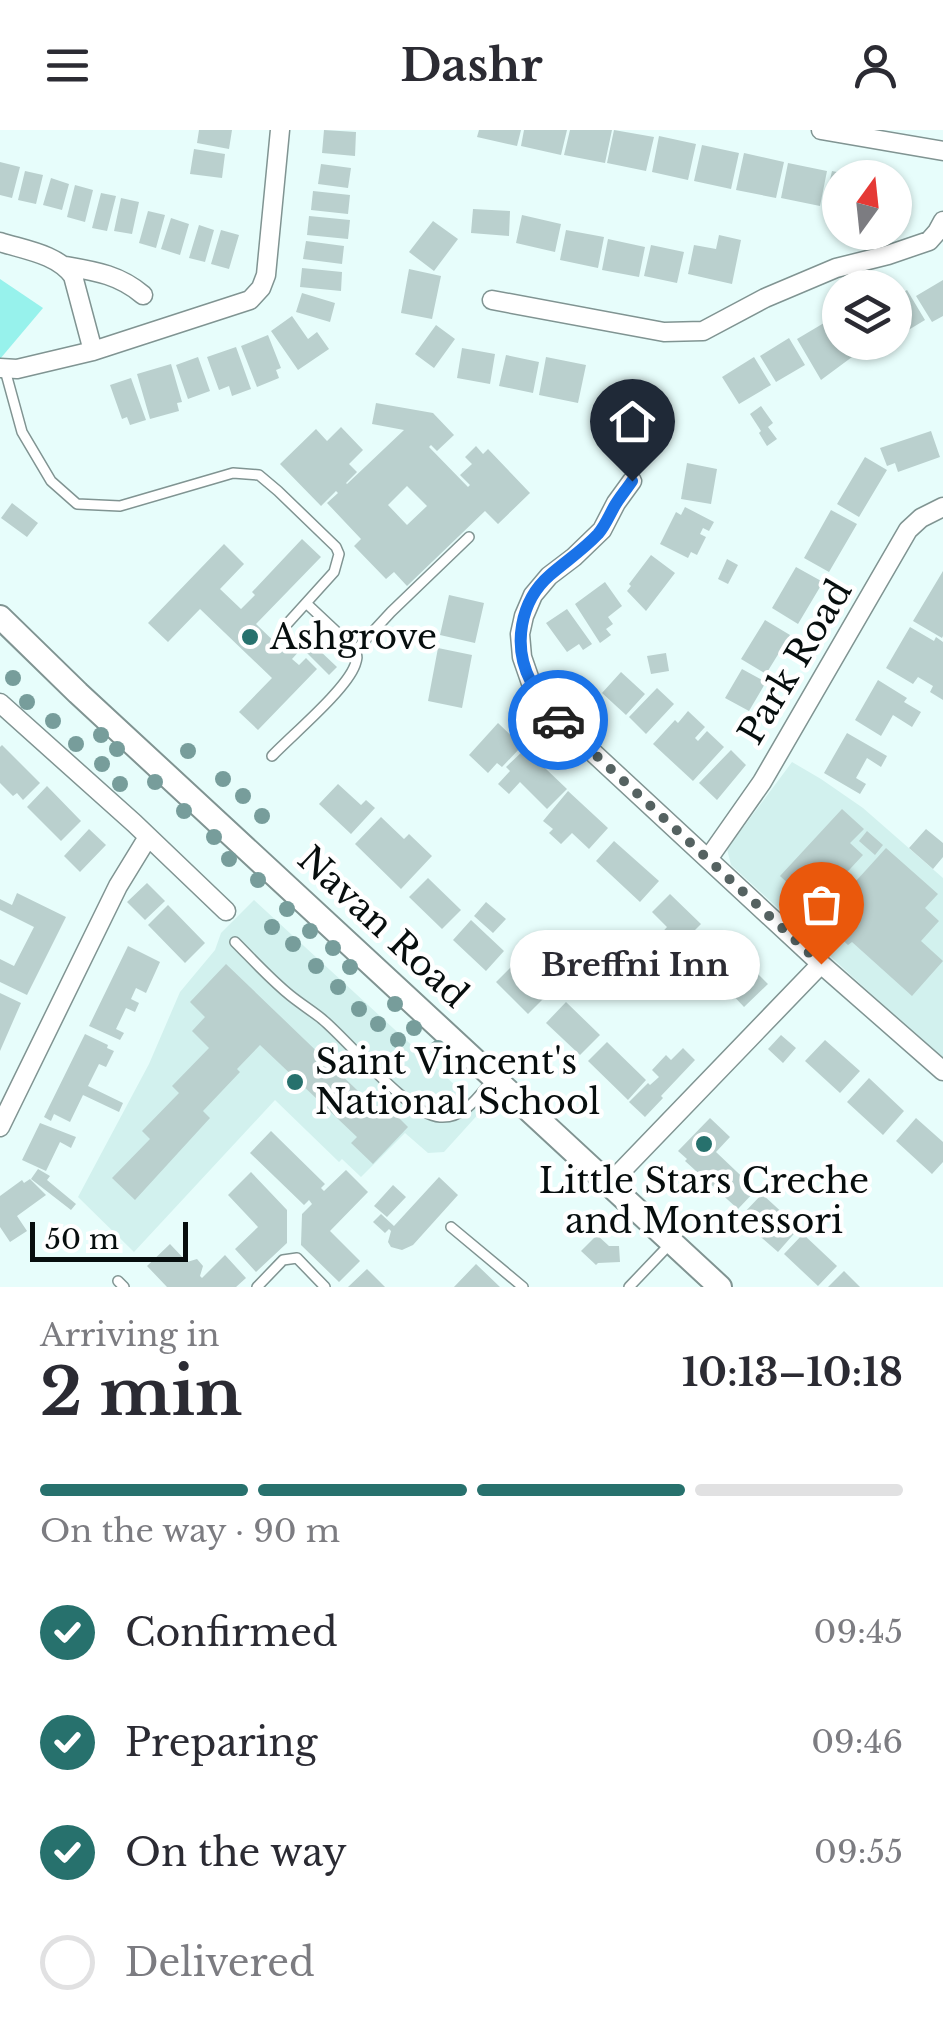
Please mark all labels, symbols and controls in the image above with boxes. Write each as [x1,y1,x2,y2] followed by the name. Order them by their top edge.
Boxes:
[400,37,543,93] text: Dashr
[40,38,95,93] icon: menu
[848,38,903,93] icon: person
[822,160,912,250] north arrow
[822,160,912,360] map controls
[822,270,912,360] button: layers
[590,379,675,482] pin
[605,394,660,449] icon: home
[729,572,860,752] street label: Park Road
[269,615,437,658] place label: Ashgrove
[239,626,261,648] marker: Ashgrove
[508,670,608,770] courier
[531,693,586,748] icon: car
[289,837,477,1016] street label: Navan Road
[779,862,864,965] pin
[794,877,849,932] icon: bag
[511,929,761,999] callout: Breffni Inn
[541,945,729,985] text: Breffni Inn
[315,1040,600,1123] place label: Saint Vincent's National School
[284,1071,306,1093] marker: Saint Vincent's National School
[693,1133,715,1155] marker: Little Stars Creche and Montessori
[539,1159,869,1242] place label: Little Stars Creche and Montessori
[30,1217,188,1262] scale bar
[45,1222,119,1257] text: 50 m
[40,1315,219,1355] text: Arriving in
[682,1349,903,1396] text: 10:13–10:18
[40,1352,242,1433] text: 2 min
[40,1511,340,1551] text: On the way · 90 m
[40,1605,95,1660] icon: check
[125,1609,338,1656] text: Confirmed
[814,1612,903,1652] text: 09:45
[40,1715,95,1770] icon: check
[125,1719,317,1766] text: Preparing
[811,1722,903,1762] text: 09:46
[40,1825,95,1880] icon: check
[125,1829,347,1876] text: On the way
[814,1832,903,1872] text: 09:55
[125,1939,315,1986] text: Delivered

